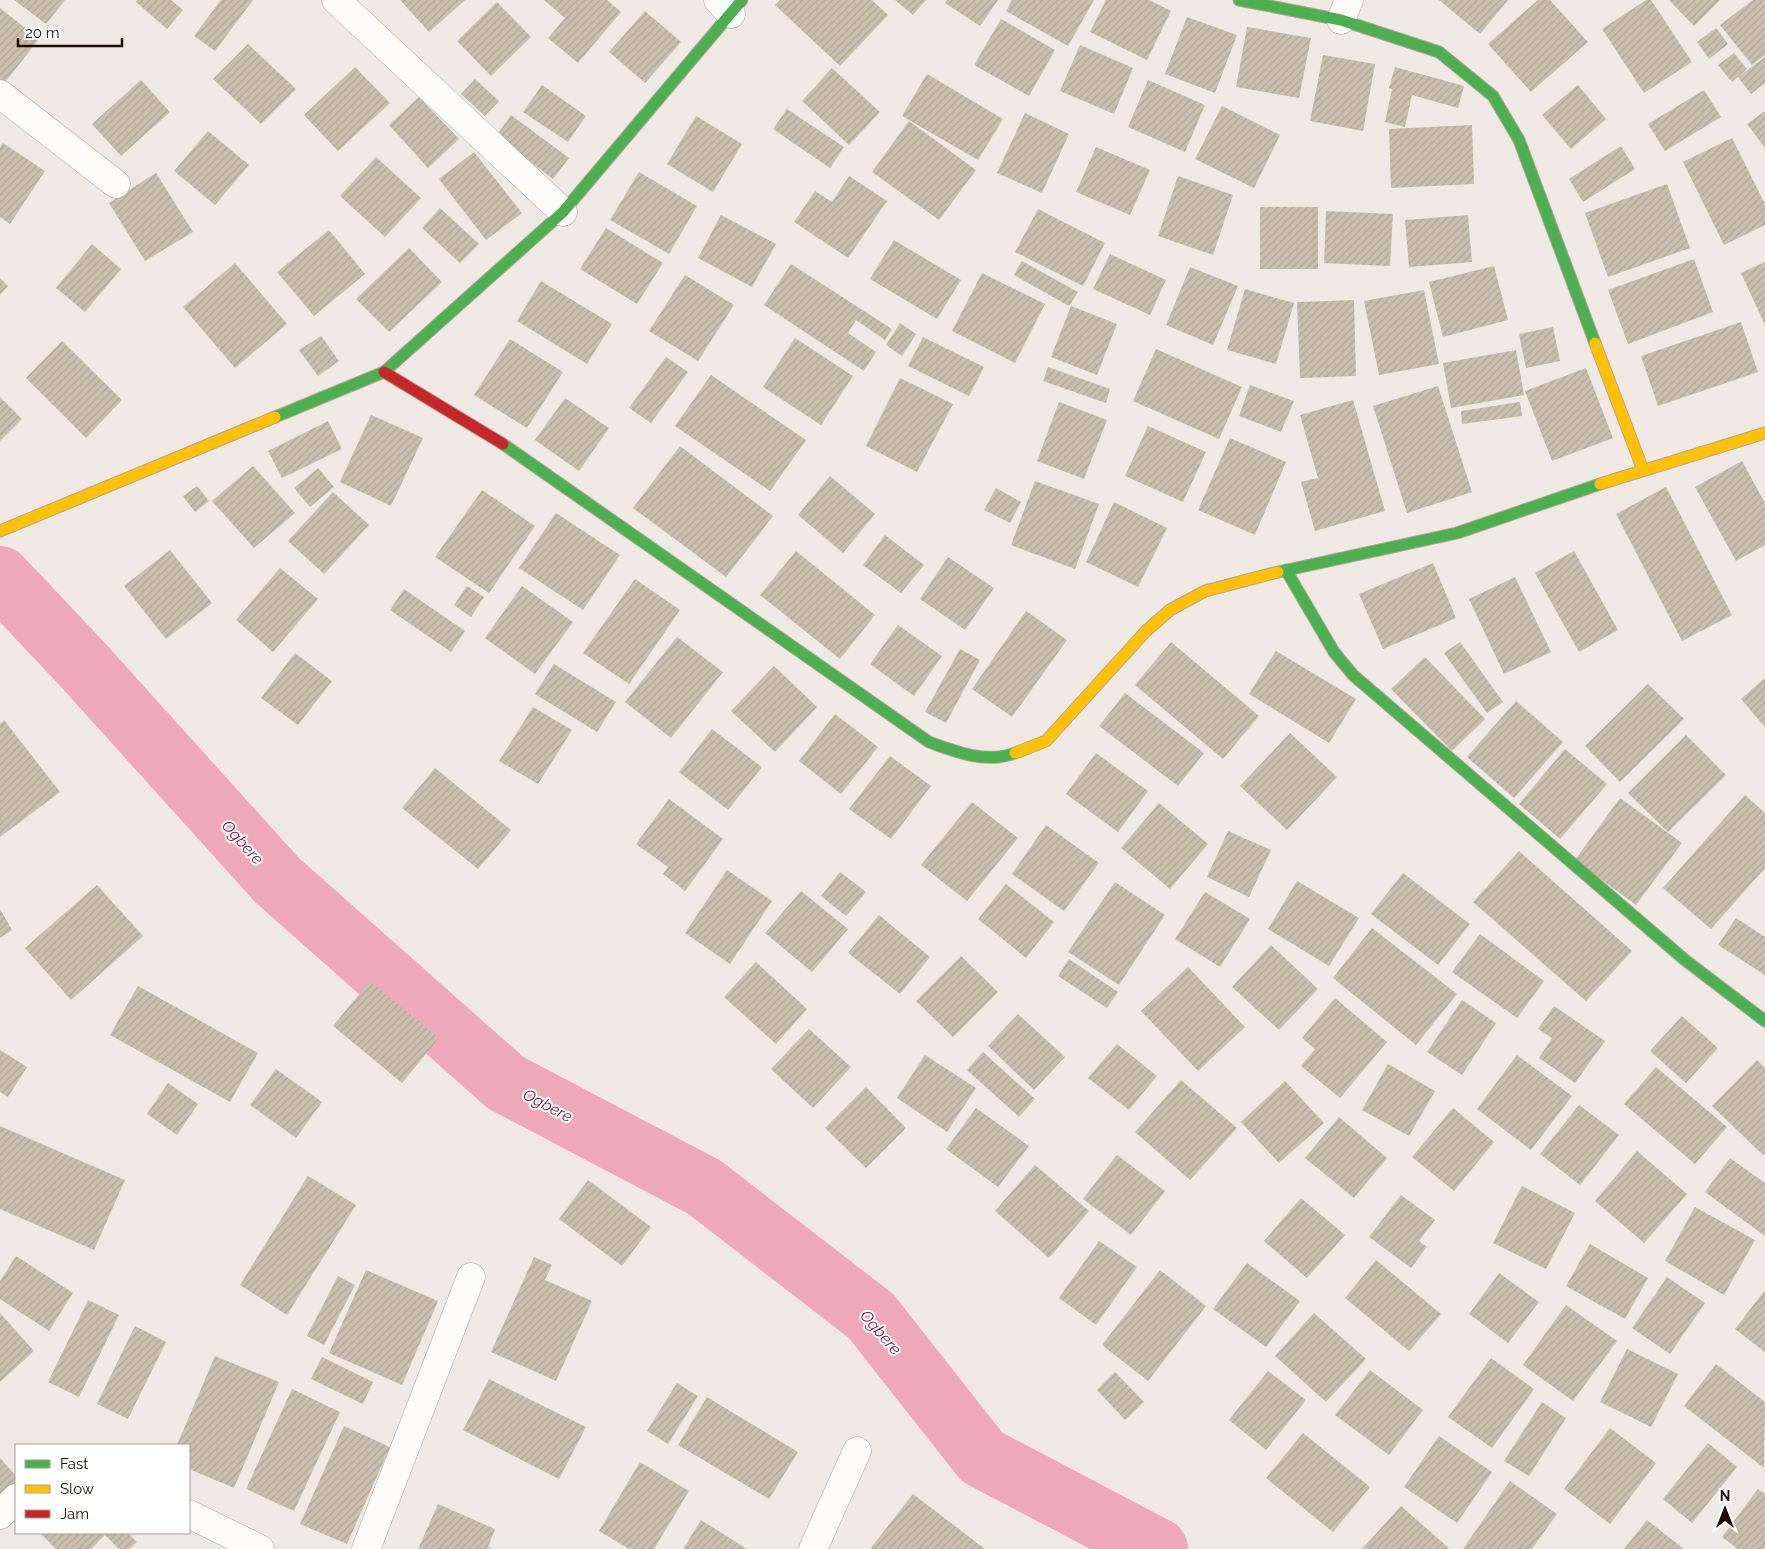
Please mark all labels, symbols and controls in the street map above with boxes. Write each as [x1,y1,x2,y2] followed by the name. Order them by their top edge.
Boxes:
[18,15,121,47] scale bar
[25,24,60,42] text: 20 m
[218,816,268,869] water label: Ogbere
[520,1085,576,1126] water label: Ogbere
[856,1306,905,1359] water label: Ogbere
[15,1444,190,1534] legend
[60,1455,88,1473] text: Fast
[60,1480,94,1498] text: Slow
[1700,1484,1750,1534] north arrow
[1720,1488,1730,1504] text: N
[60,1505,89,1523] text: Jam

